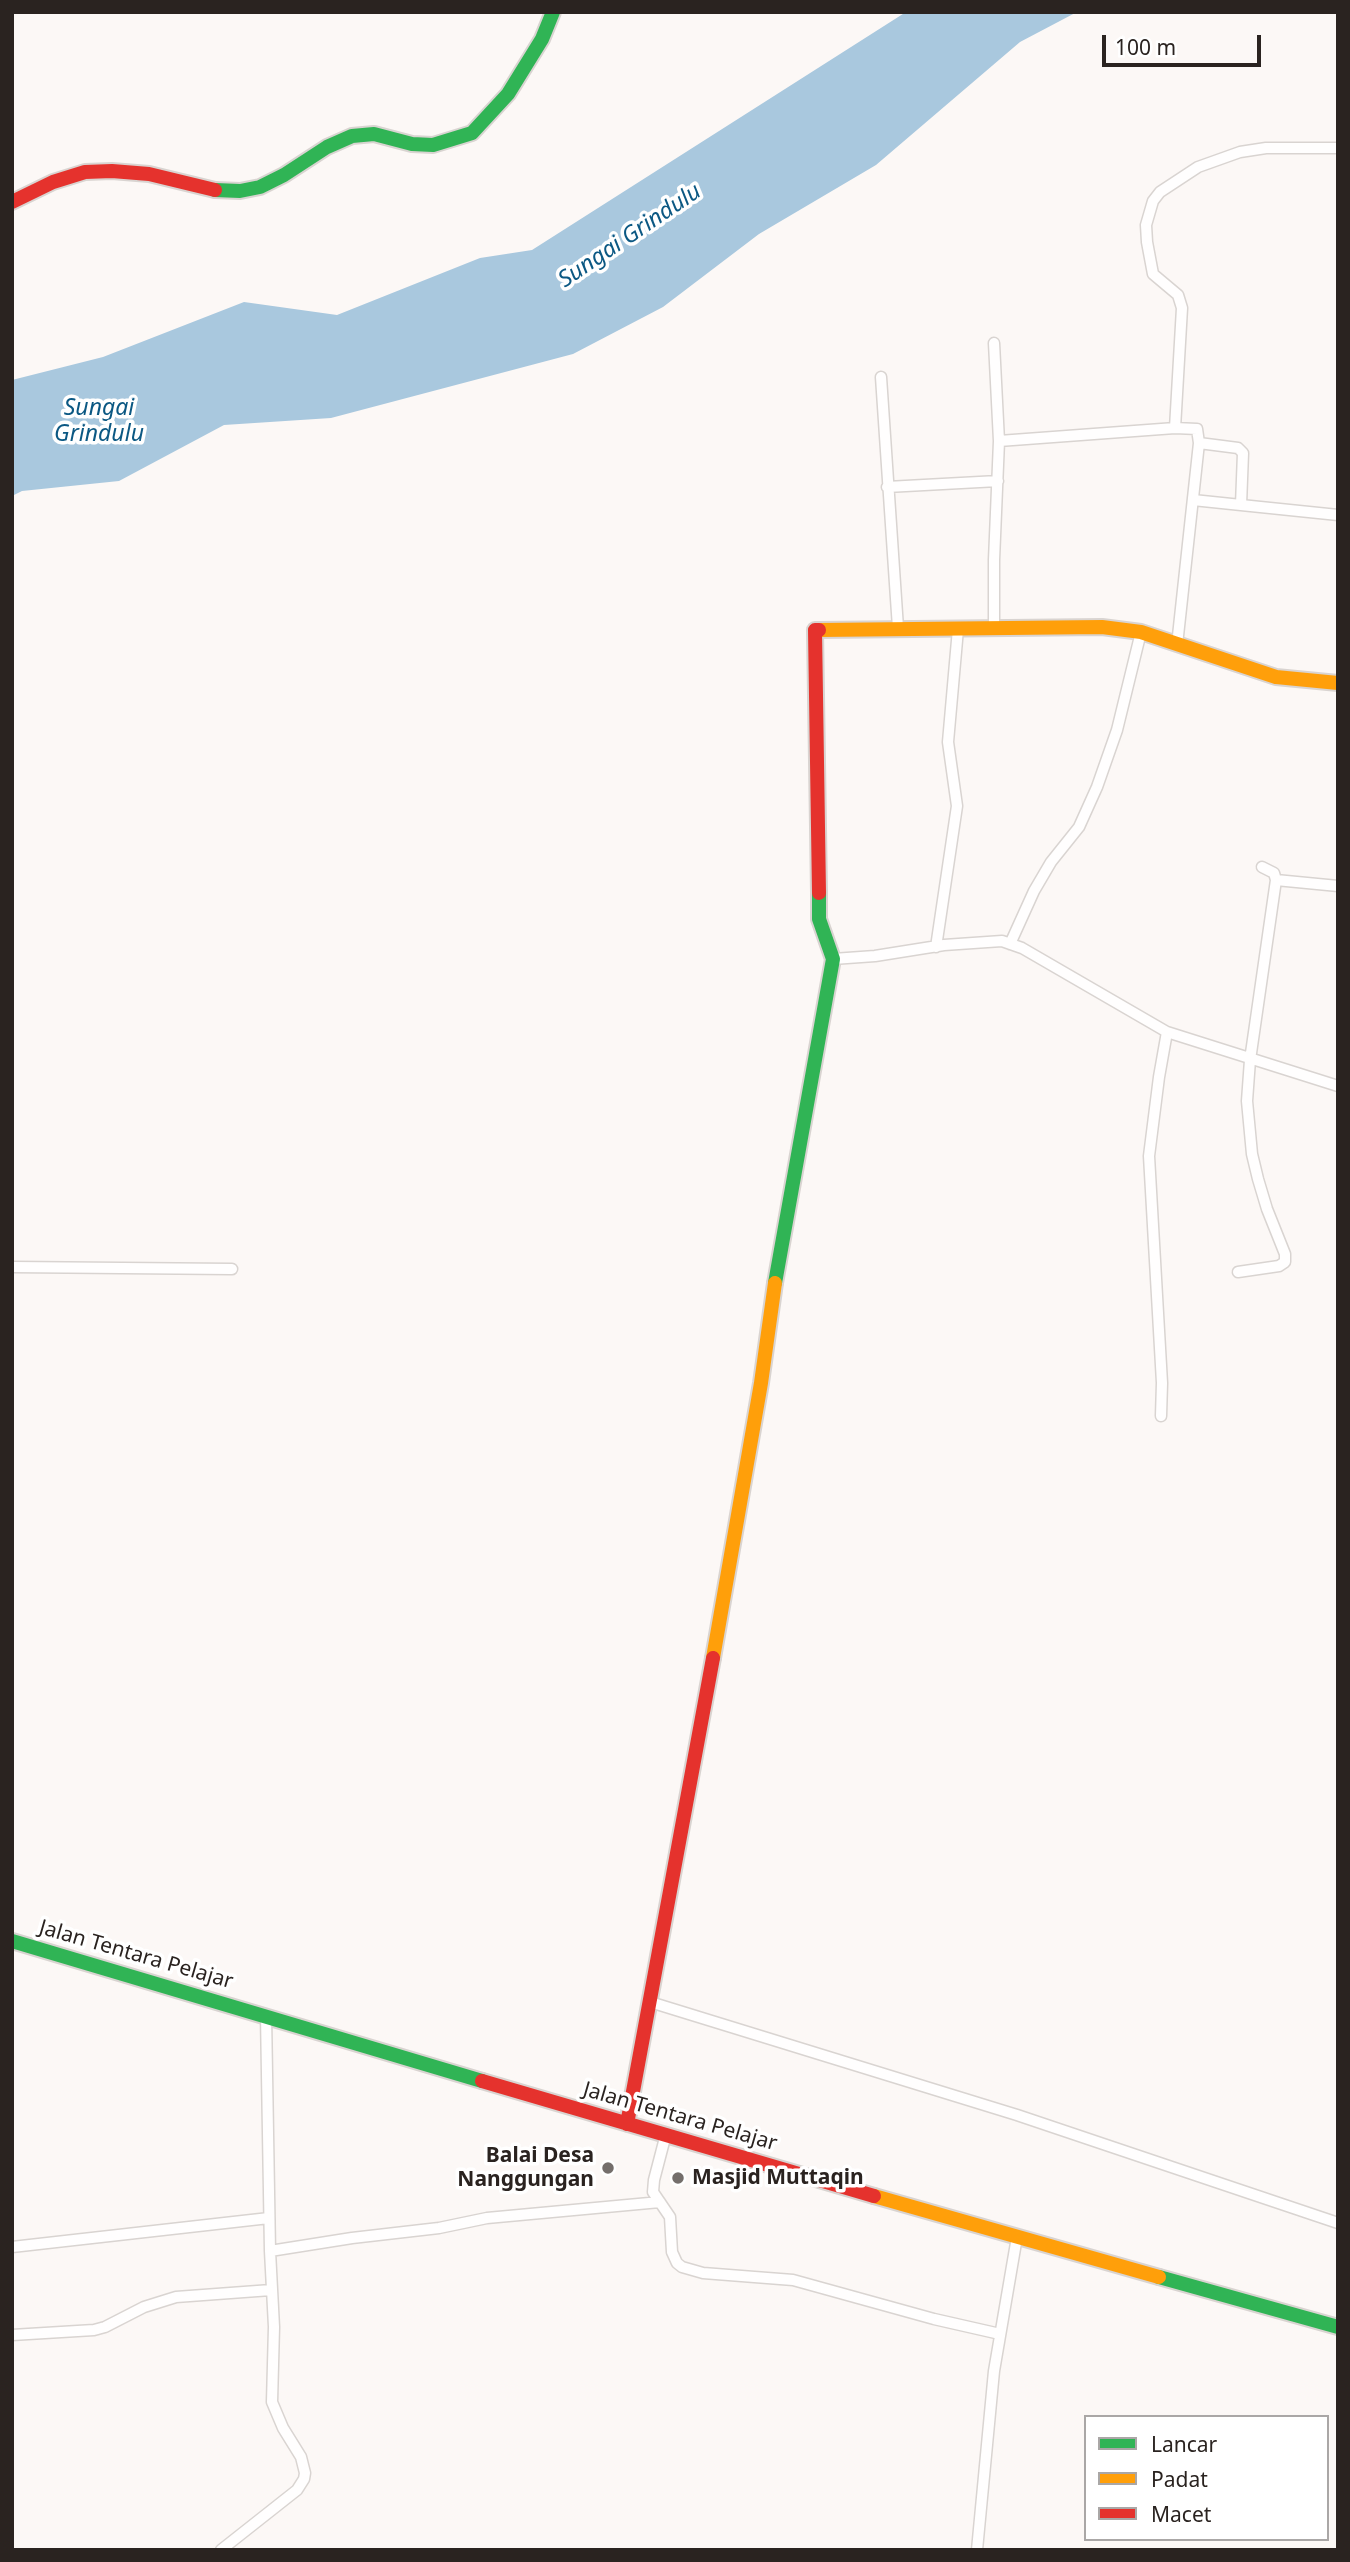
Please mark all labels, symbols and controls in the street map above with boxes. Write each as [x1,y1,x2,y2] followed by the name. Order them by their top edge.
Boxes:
[1105,21,1264,65] scale bar
[1115,33,1176,61] text: 100 m
[553,178,707,294] water label: Sungai Grindulu
[54,394,144,448] water label: Sungai Grindulu
[36,1915,236,1995] street label: Jalan Tentara Pelajar
[580,2077,780,2157] street label: Jalan Tentara Pelajar
[457,2143,594,2193] place label: Balai Desa Nanggungan
[600,2160,616,2176] marker: Balai Desa Nanggungan
[692,2165,864,2191] place label: Masjid Muttaqin
[670,2170,686,2186] marker: Masjid Muttaqin
[1084,2415,1329,2541] legend
[1151,2430,1217,2458] text: Lancar
[1151,2465,1208,2493] text: Padat
[1151,2500,1211,2528] text: Macet

